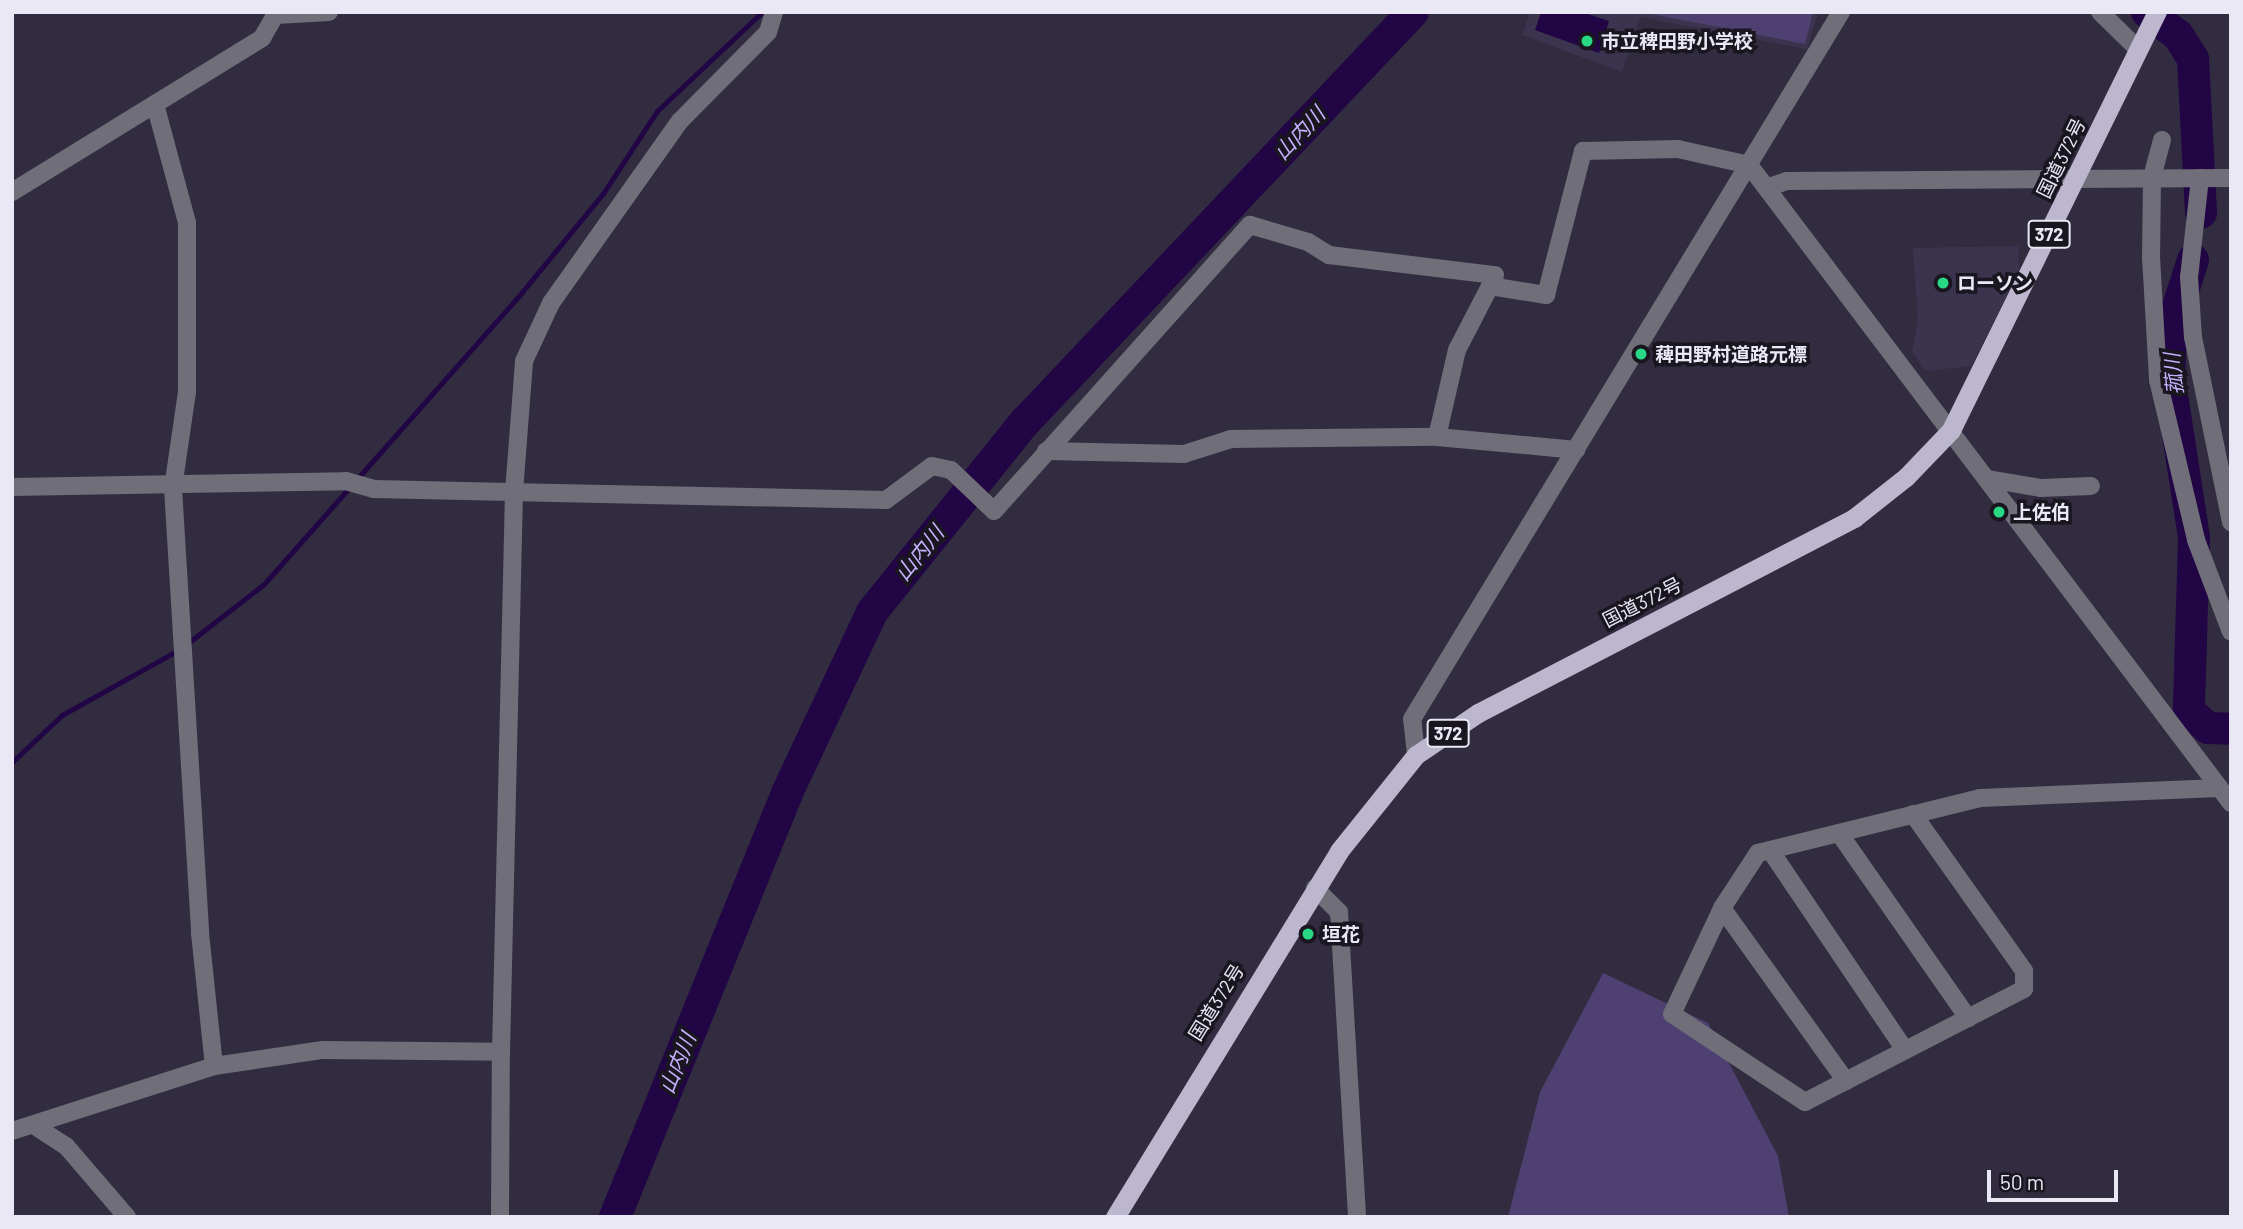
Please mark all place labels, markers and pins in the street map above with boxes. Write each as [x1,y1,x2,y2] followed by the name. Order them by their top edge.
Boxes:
[1601,30,1753,52] place label: 市立稗田野小学校
[1579,33,1595,49] marker: 市立稗田野小学校
[1957,272,2033,294] place label: ローソン
[1935,275,1951,291] marker: ローソン
[1655,343,1807,365] place label: 薭田野村道路元標
[1633,346,1649,362] marker: 薭田野村道路元標
[2013,501,2070,523] place label: 上佐伯
[1991,504,2007,520] marker: 上佐伯
[1322,923,1360,945] place label: 垣花
[1300,926,1316,942] marker: 垣花

